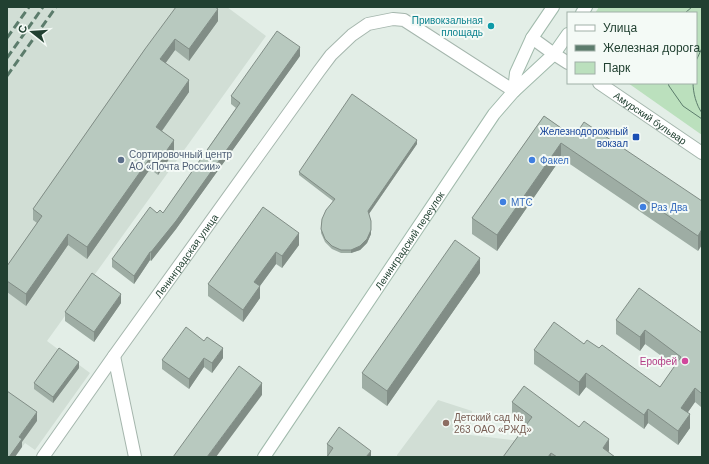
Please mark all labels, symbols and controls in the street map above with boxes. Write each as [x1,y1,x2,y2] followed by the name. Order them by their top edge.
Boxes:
[12,12,52,52] north arrow
[567,12,697,84] legend
[412,15,483,38] place label: Привокзальная площадь
[486,21,496,31] marker: Привокзальная площадь
[603,21,637,35] text: Улица
[16,23,29,35] text: С
[603,41,700,55] text: Железная дорога
[603,61,631,75] text: Парк
[612,89,689,147] street label: Амурский бульвар
[540,126,628,149] place label: Железнодорожный вокзал
[631,132,641,142] marker: Железнодорожный вокзал
[129,149,233,172] place label: Сортировочный центр АО «Почта России»
[116,155,126,165] marker: Сортировочный центр АО «Почта России»
[527,155,537,165] marker: Факел
[540,155,569,166] place label: Факел
[373,189,446,291] street label: Ленинградский переулок
[498,197,508,207] marker: МТС
[511,197,533,208] place label: МТС
[638,202,648,212] marker: Раз Два
[651,202,688,213] place label: Раз Два
[152,211,220,300] street label: Ленинградская улица
[640,356,677,367] place label: Ерофей
[680,356,690,366] marker: Ерофей
[454,412,532,435] place label: Детский сад № 263 ОАО «РЖД»
[441,418,451,428] marker: Детский сад № 263 ОАО «РЖД»

